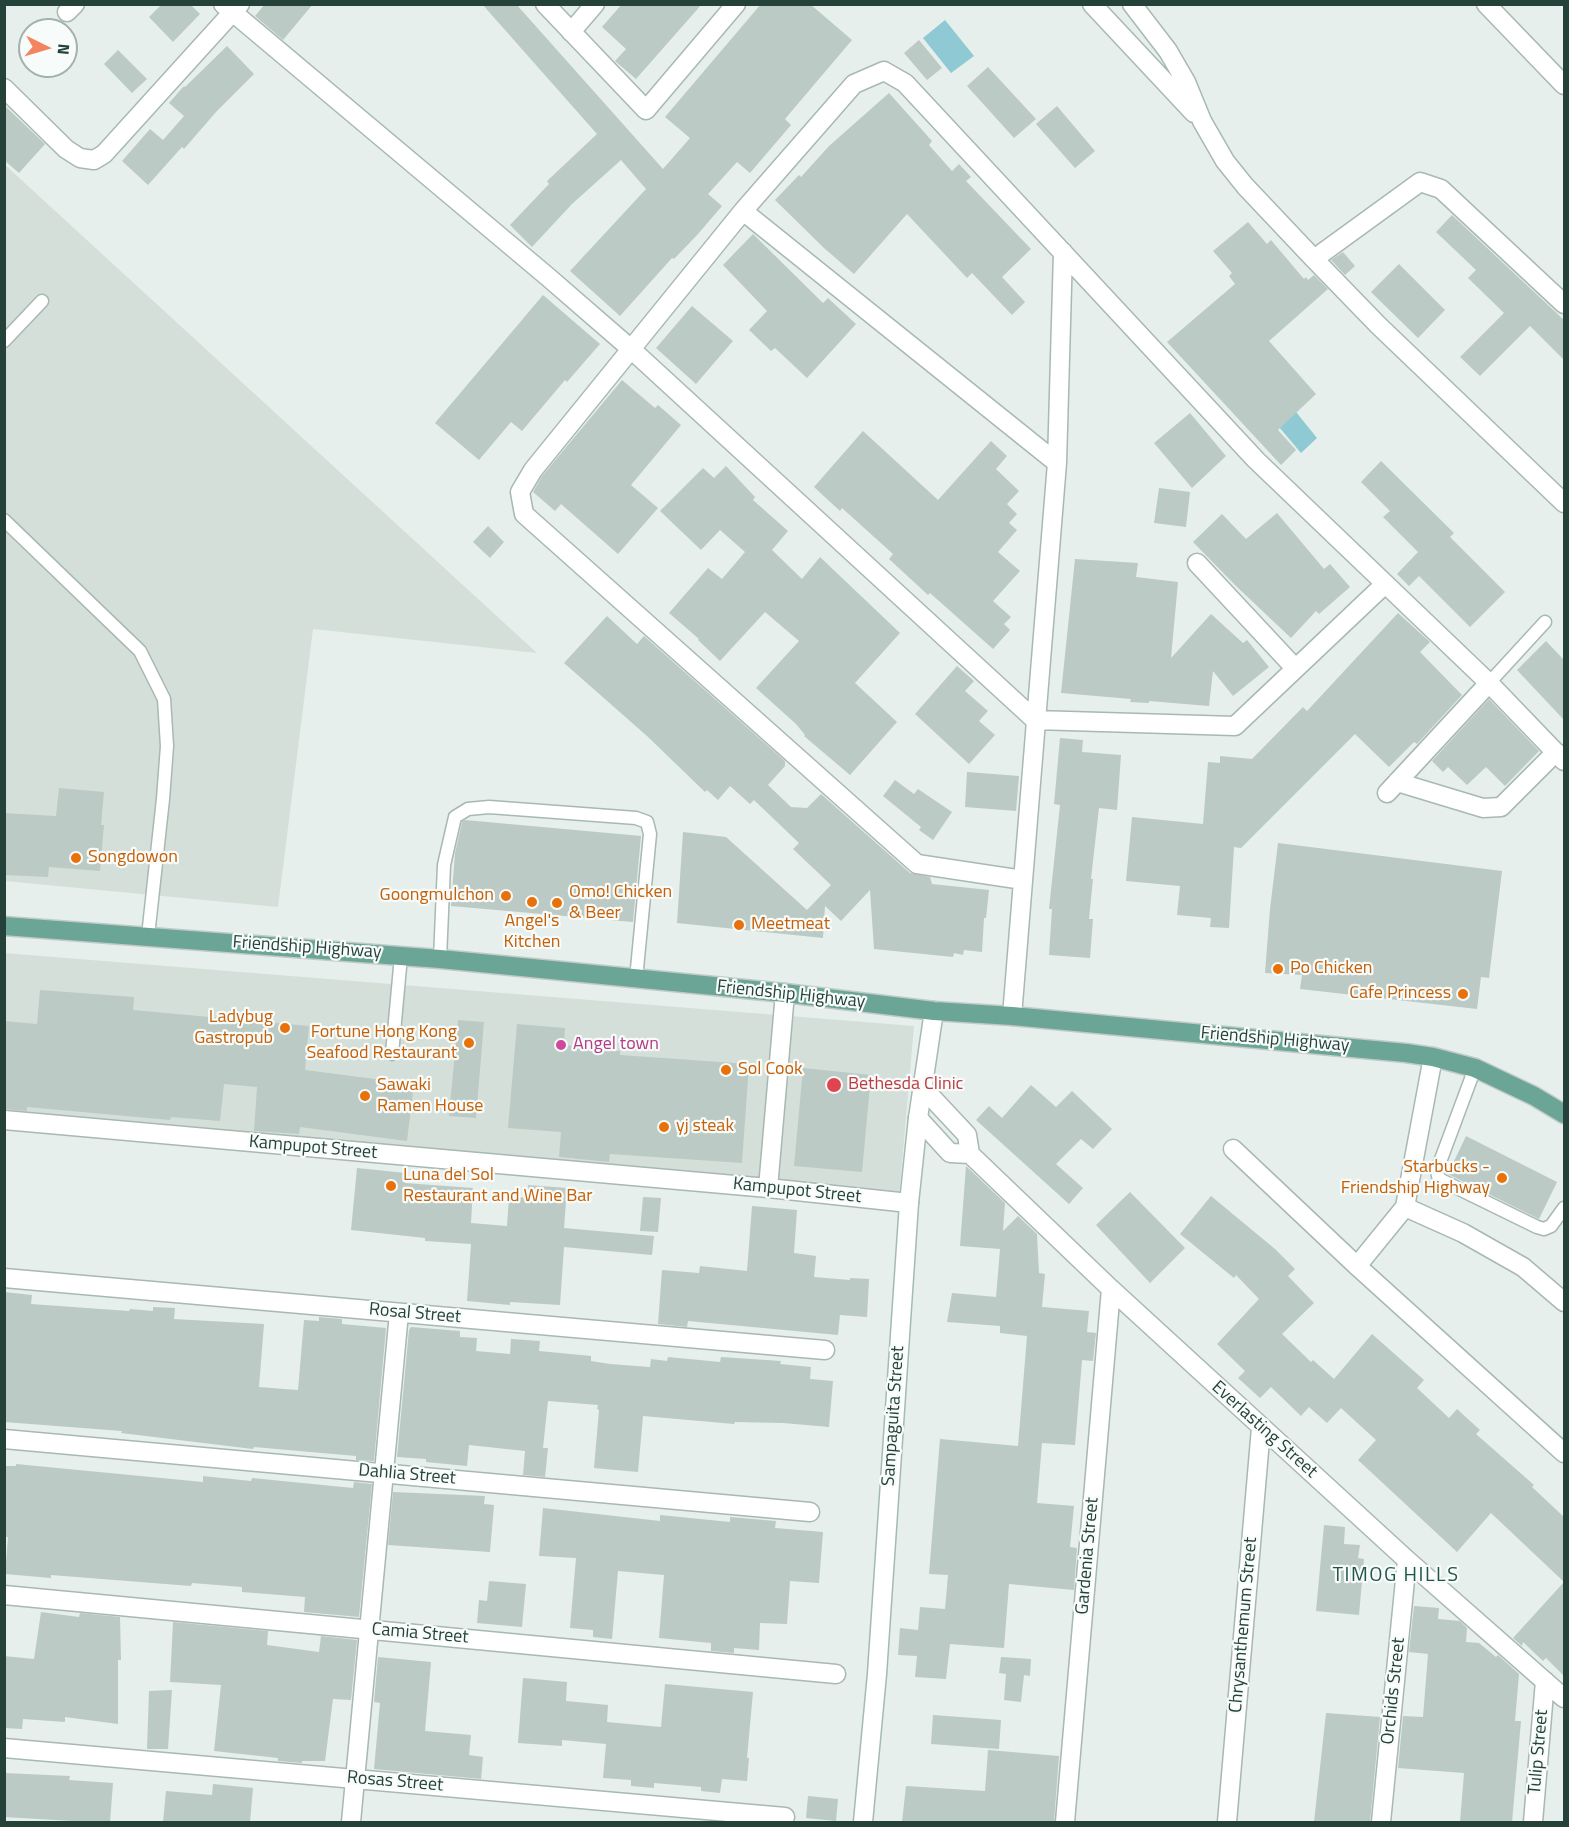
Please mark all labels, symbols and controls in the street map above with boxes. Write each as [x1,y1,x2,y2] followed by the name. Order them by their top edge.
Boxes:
[18,18,78,78] north arrow
[52,43,76,56] text: N
[88,847,178,869] place label: Songdowon
[69,851,83,865] marker: Songdowon
[569,882,672,924] place label: Omo! Chicken & Beer
[380,885,494,907] place label: Goongmulchon
[499,889,513,903] marker: Goongmulchon
[525,895,539,909] marker: Angel's Kitchen
[550,896,564,910] marker: Omo! Chicken & Beer
[504,911,560,954] place label: Angel's Kitchen
[751,914,830,936] place label: Meetmeat
[732,918,746,932] marker: Meetmeat
[232,932,382,964] street label: Friendship Highway
[1290,958,1372,980] place label: Po Chicken
[1271,962,1285,976] marker: Po Chicken
[716,976,866,1014] street label: Friendship Highway
[1349,983,1451,1005] place label: Cafe Princess
[1456,987,1470,1001] marker: Cafe Princess
[194,1007,273,1050] place label: Ladybug Gastropub
[278,1021,292,1035] marker: Ladybug Gastropub
[306,1022,457,1064] place label: Fortune Hong Kong Seafood Restaurant
[1200,1023,1350,1057] street label: Friendship Highway
[573,1034,659,1056] place label: Angel town
[462,1036,476,1050] marker: Fortune Hong Kong Seafood Restaurant
[554,1038,568,1052] marker: Angel town
[738,1059,803,1081] place label: Sol Cook
[719,1063,733,1077] marker: Sol Cook
[848,1074,963,1096] place label: Bethesda Clinic
[377,1075,483,1118] place label: Sawaki Ramen House
[825,1076,843,1094] marker: Bethesda Clinic
[358,1089,372,1103] marker: Sawaki Ramen House
[676,1116,734,1138] place label: yj steak
[657,1120,671,1134] marker: yj steak
[248,1132,378,1164] street label: Kampupot Street
[1341,1157,1490,1200] place label: Starbucks - Friendship Highway
[403,1165,593,1208] place label: Luna del Sol Restaurant and Wine Bar
[1495,1171,1509,1185] marker: Starbucks - Friendship Highway
[732,1174,862,1208] street label: Kampupot Street
[384,1179,398,1193] marker: Luna del Sol Restaurant and Wine Bar
[368,1299,462,1329] street label: Rosal Street
[878,1345,910,1487] street label: Sampaguita Street
[1207,1377,1321,1483] street label: Everlasting Street
[357,1460,457,1490] street label: Dahlia Street
[1072,1496,1104,1616] street label: Gardenia Street
[1226,1536,1262,1714] street label: Chrysanthemum Street
[1332,1564,1460,1588] district label: TIMOG HILLS
[371,1619,469,1649] street label: Camia Street
[1378,1636,1410,1746] street label: Orchids Street
[1525,1709,1553,1795] street label: Tulip Street
[346,1767,444,1797] street label: Rosas Street

